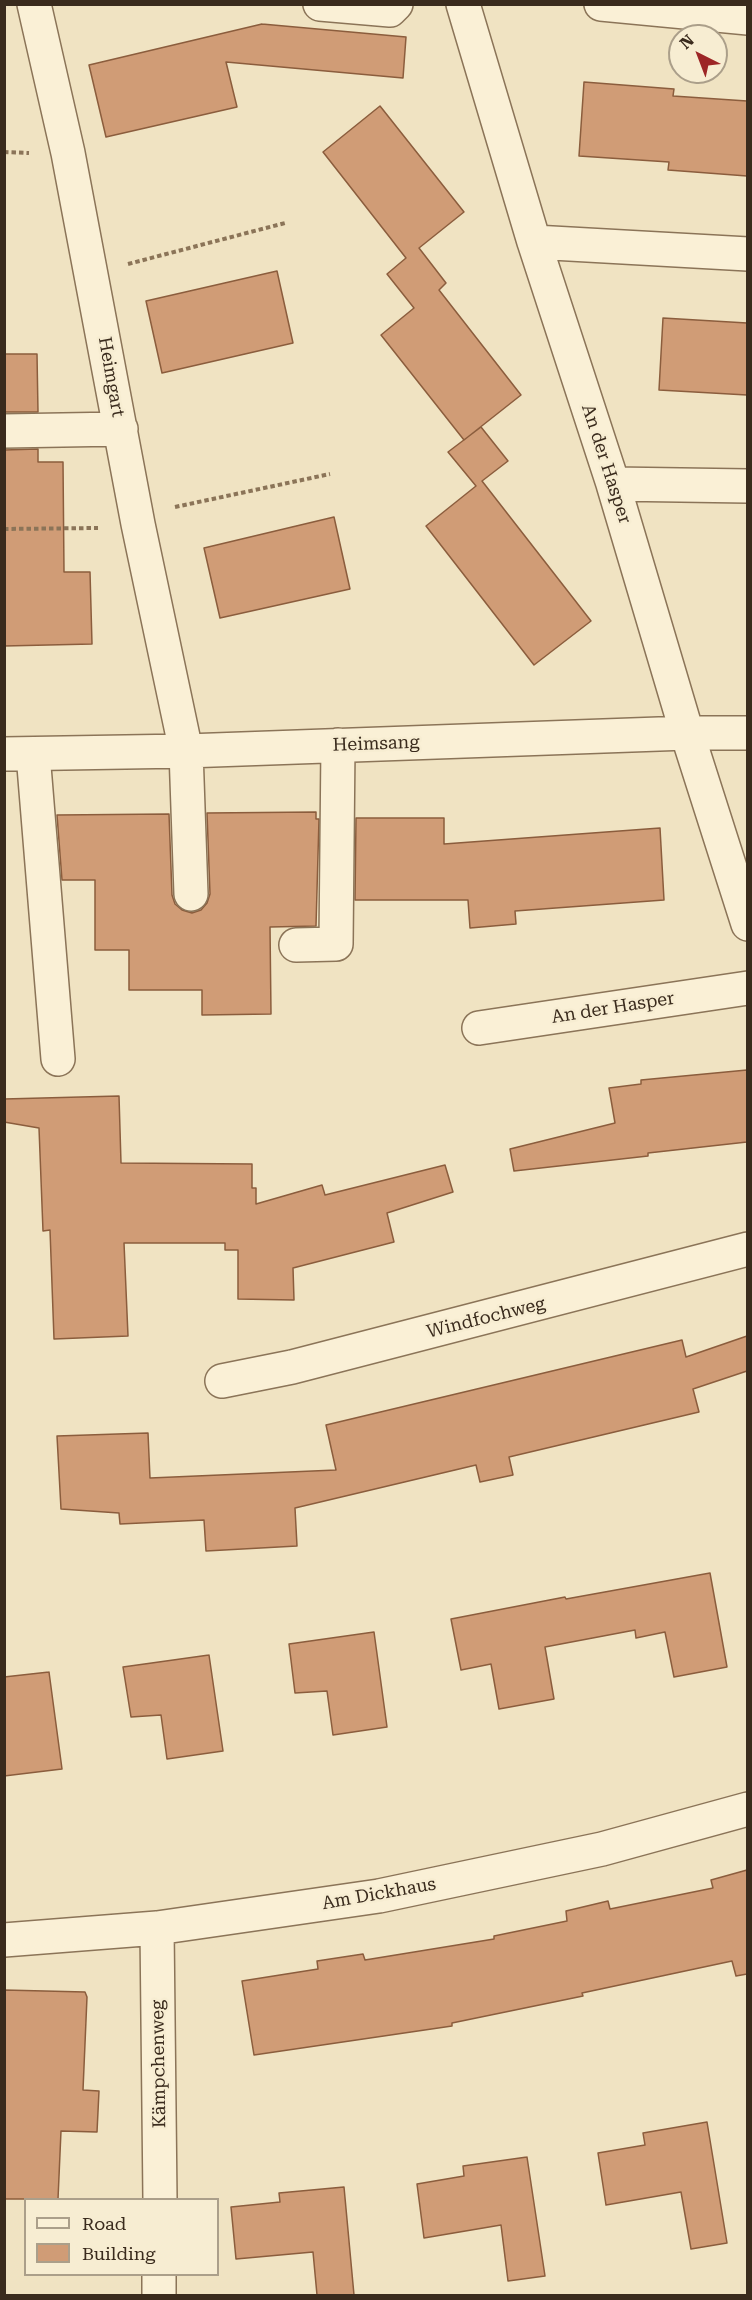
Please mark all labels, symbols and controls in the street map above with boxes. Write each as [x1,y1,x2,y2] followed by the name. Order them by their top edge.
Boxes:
[668,24,728,84] north arrow
[676,31,698,53] text: N
[93,335,129,419] street label: Heimgart
[577,402,635,526] street label: An der Hasper
[332,732,420,756] street label: Heimsang
[550,988,676,1028] street label: An der Hasper
[425,1293,547,1343] street label: Windfochweg
[320,1873,438,1915] street label: Am Dickhaus
[147,2000,171,2128] street label: Kämpchenweg
[24,2198,219,2276] legend
[82,2213,126,2234] text: Road
[82,2243,156,2264] text: Building

